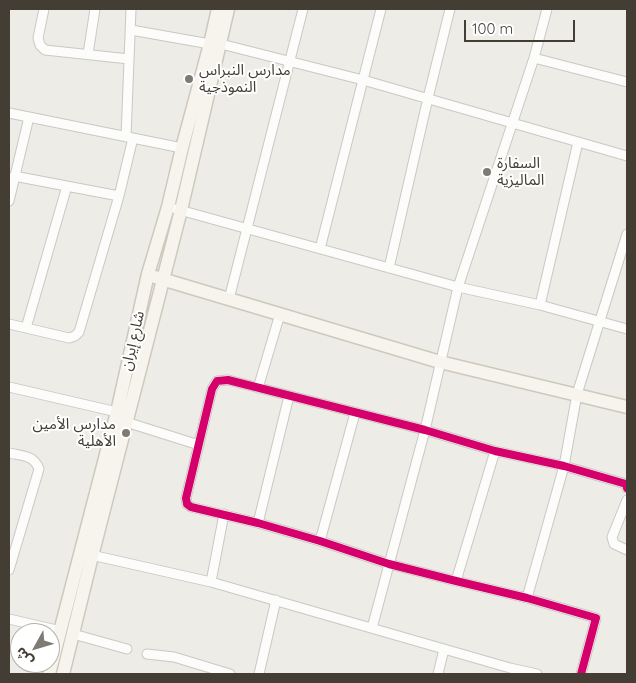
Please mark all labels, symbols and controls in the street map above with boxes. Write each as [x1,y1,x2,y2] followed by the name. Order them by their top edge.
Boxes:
[466,10,577,42] scale bar
[472,19,513,38] text: 100 m
[199,61,291,96] place label: مدارس النبراس النموذجية
[183,73,195,85] marker: مدارس النبراس النموذجية
[497,154,544,189] place label: السفارة الماليزية
[481,166,493,178] marker: السفارة الماليزية
[117,309,149,373] street label: شارع إيران
[33,415,116,450] place label: مدارس الأمين الأهلية
[120,427,132,439] marker: مدارس الأمين الأهلية
[10,623,60,673] north arrow
[11,644,37,670] text: ش

